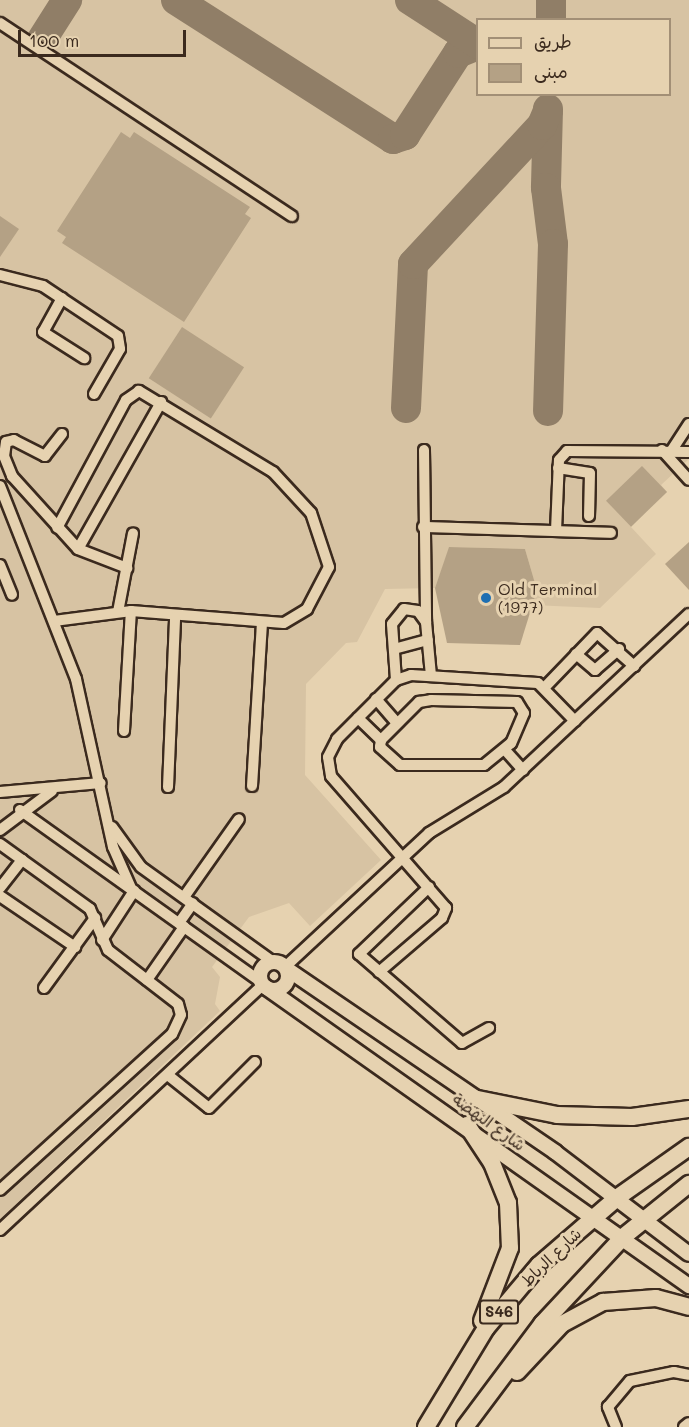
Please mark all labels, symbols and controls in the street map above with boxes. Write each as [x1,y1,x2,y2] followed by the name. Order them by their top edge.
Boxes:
[21,18,189,56] scale bar
[476,18,671,96] legend
[29,28,79,52] text: 100 m
[534,29,572,53] text: طريق
[534,59,568,83] text: مبنى
[498,579,597,617] place label: Old Terminal (1977)
[479,591,493,605] marker: Old Terminal (1977)
[449,1089,529,1155] street label: شارع النهضة
[517,1224,585,1290] street label: شارع الرباط
[478,1300,520,1324] road number: S46

